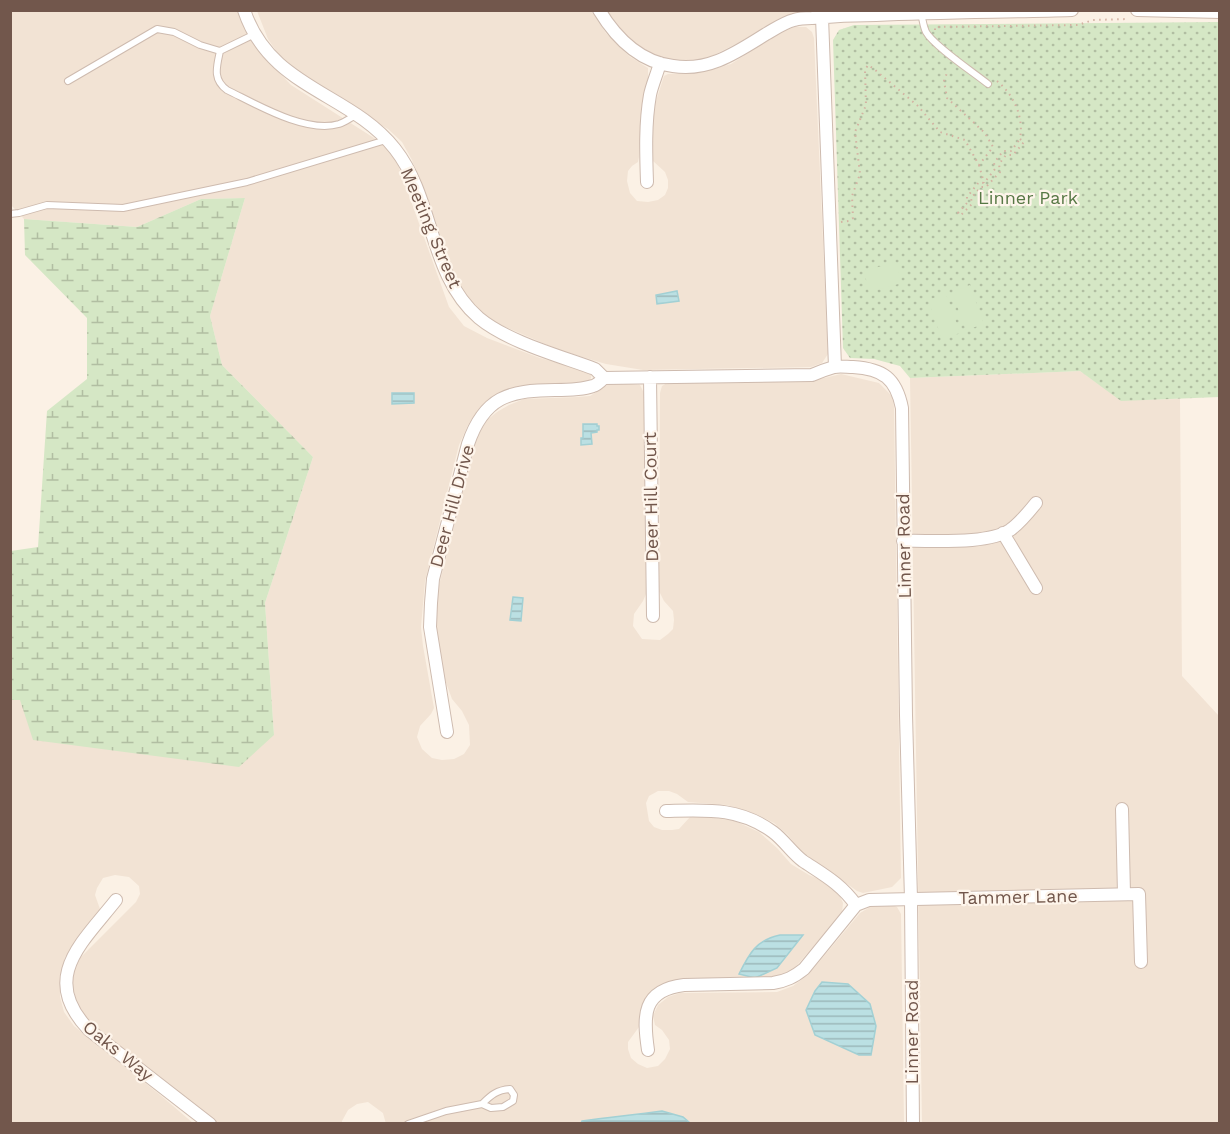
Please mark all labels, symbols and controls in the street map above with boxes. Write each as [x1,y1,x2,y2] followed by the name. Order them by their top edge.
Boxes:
[397,164,467,292] street label: Meeting Street
[978,187,1078,208] park label: Linner Park
[639,431,662,562] street label: Deer Hill Court
[425,442,478,569] street label: Deer Hill Drive
[892,493,915,599] street label: Linner Road
[958,885,1078,908] street label: Tammer Lane
[901,979,922,1085] street label: Linner Road
[79,1016,158,1086] street label: Oaks Way

